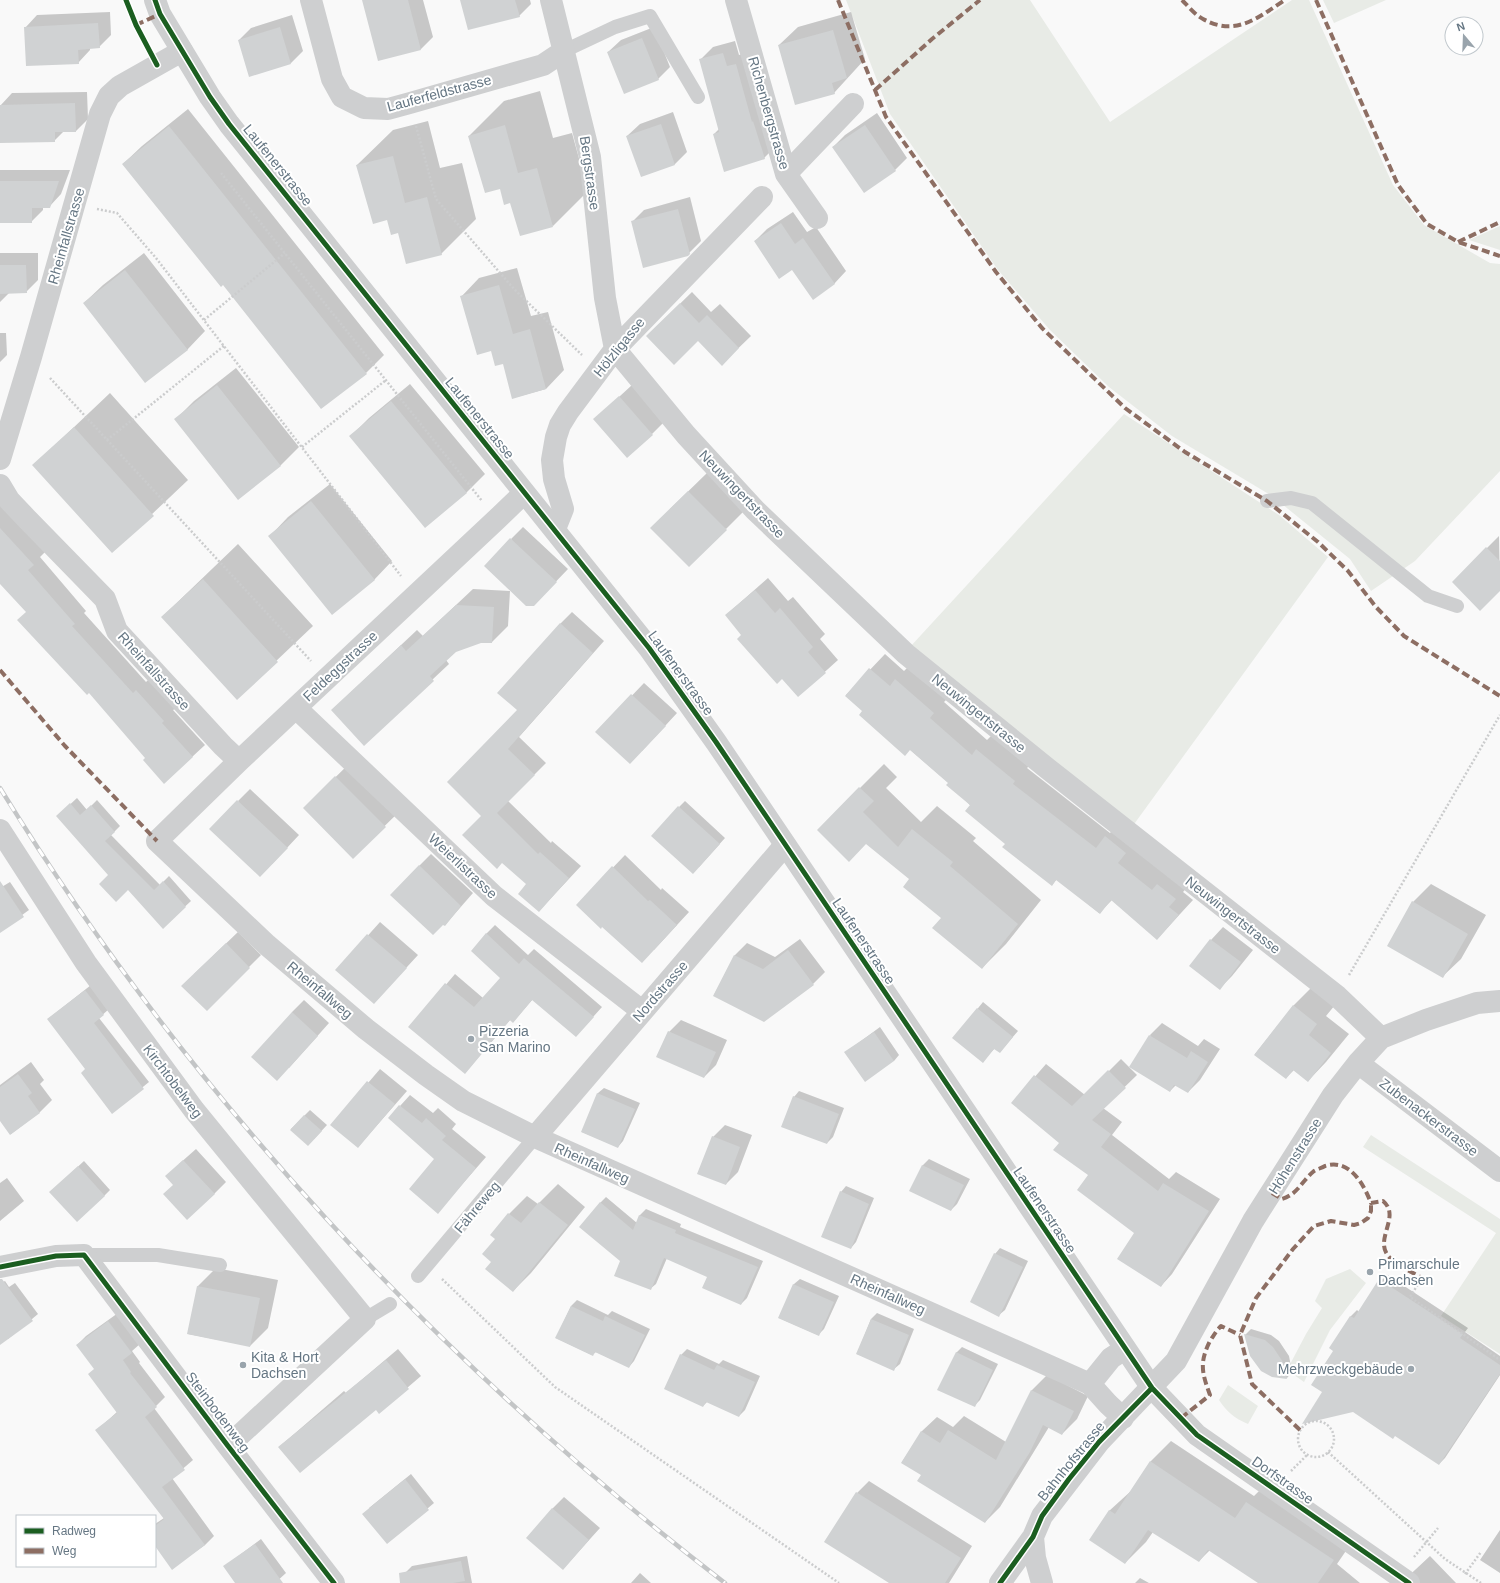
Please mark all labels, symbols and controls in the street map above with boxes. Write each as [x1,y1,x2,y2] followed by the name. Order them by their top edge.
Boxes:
[1444,16,1484,56] north arrow
[1455,20,1467,34] text: N
[745,55,793,172] street label: Richenbergstrasse
[385,71,493,115] street label: Lauferfeldstrasse
[240,121,316,209] street label: Laufenerstrasse
[577,135,603,211] street label: Bergstrasse
[45,186,87,286] street label: Rheinfallstrasse
[590,314,648,380] street label: Hölzligasse
[442,374,518,462] street label: Laufenerstrasse
[696,447,788,541] street label: Neuwingertstrasse
[300,627,381,704] street label: Feldeggstrasse
[645,628,717,718] street label: Laufenerstrasse
[115,629,193,714] street label: Rheinfallstrasse
[929,670,1029,756] street label: Neuwingertstrasse
[425,830,501,902] street label: Weierlistrasse
[1182,873,1284,957] street label: Neuwingertstrasse
[829,895,899,987] street label: Laufenerstrasse
[629,957,691,1025] street label: Nordstrasse
[284,958,356,1022] street label: Rheinfallweg
[479,1023,551,1055] place label: Pizzeria San Marino
[466,1034,476,1044] marker: Pizzeria San Marino
[140,1041,206,1121] street label: Kirchtobelweg
[1377,1075,1482,1159] street label: Zubenackerstrasse
[1265,1115,1325,1197] street label: Höhenstrasse
[552,1139,632,1187] street label: Rheinfallweg
[1010,1164,1080,1256] street label: Laufenerstrasse
[451,1178,503,1236] street label: Fähreweg
[1378,1256,1460,1288] place label: Primarschule Dachsen
[1365,1267,1375,1277] marker: Primarschule Dachsen
[848,1270,928,1318] street label: Rheinfallweg
[251,1349,319,1381] place label: Kita & Hort Dachsen
[238,1360,248,1370] marker: Kita & Hort Dachsen
[1278,1361,1403,1377] place label: Mehrzweckgebäude
[1406,1364,1416,1374] marker: Mehrzweckgebäude
[183,1369,253,1455] street label: Steinbodenweg
[1034,1418,1108,1504] street label: Bahnhofstrasse
[1249,1453,1317,1507] street label: Dorfstrasse
[16,1515,156,1567] legend
[52,1524,96,1538] text: Radweg
[52,1544,76,1558] text: Weg

